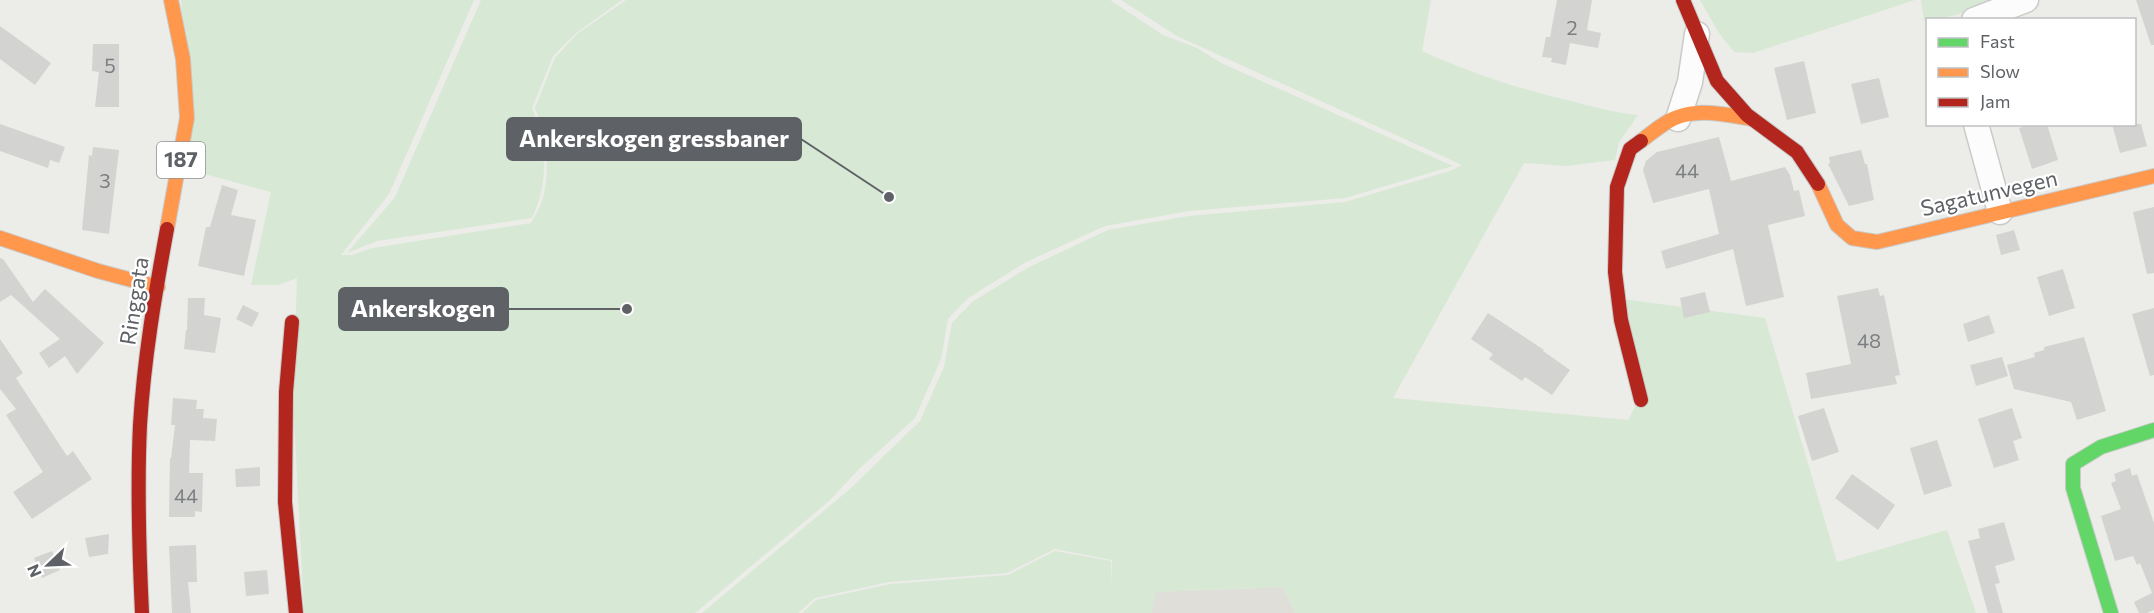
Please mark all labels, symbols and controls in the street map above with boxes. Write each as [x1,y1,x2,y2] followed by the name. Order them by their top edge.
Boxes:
[1566,15,1578,39] house number: 2
[1926,18,2136,126] legend
[1980,30,2015,52] text: Fast
[104,53,116,77] house number: 5
[1980,60,2020,82] text: Slow
[1980,90,2010,112] text: Jam
[507,118,801,160] callout: Ankerskogen gressbaner
[519,123,789,152] text: Ankerskogen gressbaner
[157,142,205,178] road number: 187
[1675,158,1699,182] house number: 44
[1918,164,2060,221] street label: Sagatunvegen
[99,168,111,192] house number: 3
[113,255,154,347] street label: Ringgata
[339,288,508,330] callout: Ankerskogen
[351,293,495,322] text: Ankerskogen
[1857,328,1881,352] house number: 48
[174,483,198,507] house number: 44
[18,535,78,595] north arrow
[23,562,45,580] text: N

